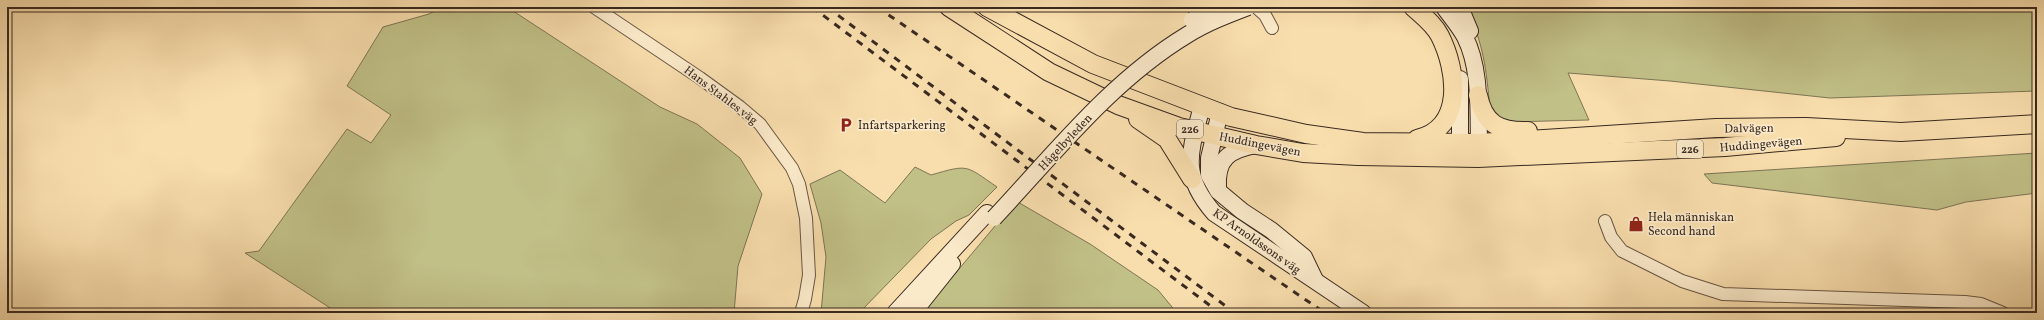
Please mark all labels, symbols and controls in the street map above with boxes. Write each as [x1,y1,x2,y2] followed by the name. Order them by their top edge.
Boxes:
[680,63,761,129] street label: Hans Stahles väg
[1035,111,1096,175] street label: Hågelbyleden
[837,116,855,134] parking icon: Infartsparkering
[858,118,946,134] place label: Infartsparkering
[1177,120,1203,138] road number: 226
[1724,121,1774,137] street label: Dalvägen
[1217,129,1302,161] street label: Huddingevägen
[1719,133,1803,157] street label: Huddingevägen
[1677,140,1703,158] road number: 226
[1209,205,1304,278] street label: KP Arnoldssons väg
[1648,210,1734,240] place label: Hela människan Second hand
[1627,215,1645,233] shop icon: Hela människan Second hand

